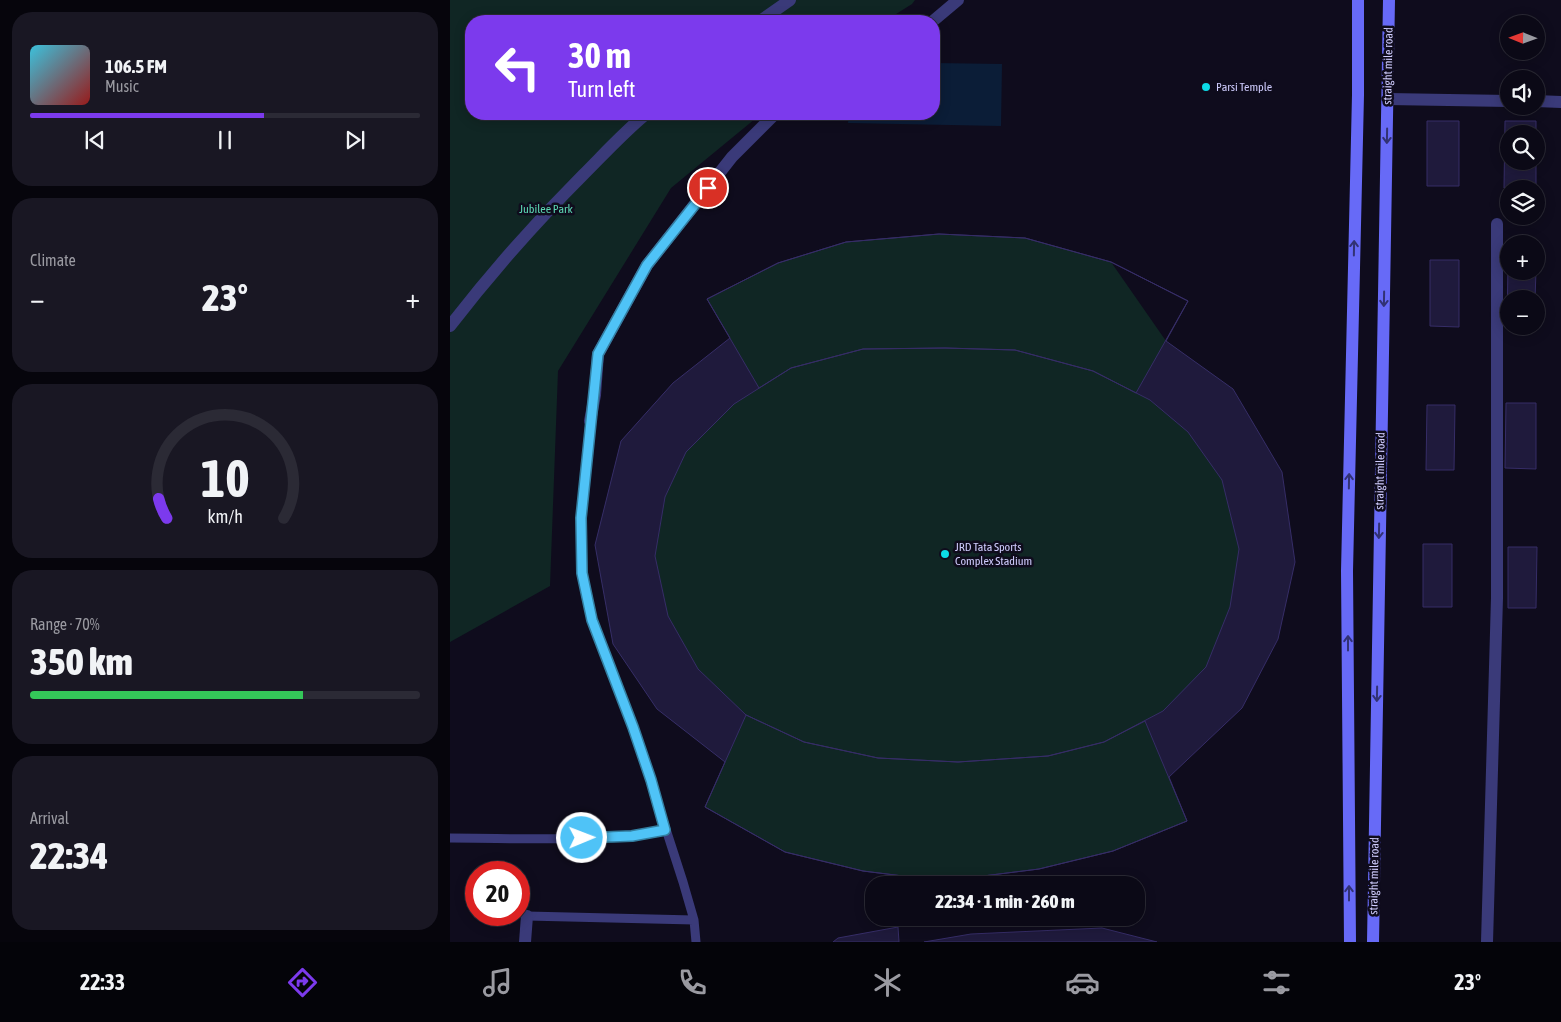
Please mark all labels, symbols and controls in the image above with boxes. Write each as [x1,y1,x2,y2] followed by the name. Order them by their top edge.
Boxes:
[1500,15,1545,60] north arrow
[1500,15,1545,335] map controls
[1380,27,1396,105] street label: straight mile road
[485,35,550,100] icon: left
[568,35,631,75] text: 30 m
[105,55,167,77] text: 106.5 FM
[1500,70,1545,115] button: sound
[568,76,635,102] text: Turn left
[105,77,139,95] text: Music
[1216,80,1272,94] place label: Parsi Temple
[1200,81,1212,93] marker: Parsi Temple
[1500,125,1545,170] button: search
[81,126,109,154] icon: previous
[211,126,239,154] icon: pause
[341,126,369,154] icon: next
[1383,128,1392,144] one-way arrow
[687,167,729,209] pin
[694,174,722,202] icon: arrive
[1500,180,1545,225] button: layers
[519,202,574,216] park label: Jubilee Park
[1500,235,1545,280] button: +
[1349,241,1359,257] one-way arrow
[30,251,76,269] text: Climate
[202,276,248,319] text: 23°
[30,282,45,314] text: −
[405,282,420,314] text: +
[1379,290,1389,306] one-way arrow
[1500,290,1545,335] button: −
[1372,432,1388,510] street label: straight mile road
[201,448,249,508] text: 10
[1344,473,1354,490] one-way arrow
[207,506,243,527] text: km/h
[1374,522,1384,539] one-way arrow
[955,540,1032,568] place label: JRD Tata Sports Complex Stadium
[939,548,951,560] marker: JRD Tata Sports Complex Stadium
[30,615,100,633] text: Range · 70%
[1343,636,1353,652] one-way arrow
[30,640,133,683] text: 350 km
[1372,685,1381,701] one-way arrow
[30,809,69,827] text: Arrival
[555,811,607,863] position arrow
[30,834,108,877] text: 22:34
[1366,837,1382,915] street label: straight mile road
[465,861,530,926] speed limit sign: 20
[1345,886,1354,902] one-way arrow
[935,890,1075,912] text: 22:34 · 1 min · 260 m
[285,965,320,1000] icon: directions
[480,965,515,1000] icon: music
[675,965,710,1000] icon: phone
[870,965,905,1000] icon: climate
[1065,965,1100,1000] icon: car
[1259,965,1294,1000] icon: filters
[80,969,125,995] text: 22:33
[1454,969,1481,995] text: 23°

